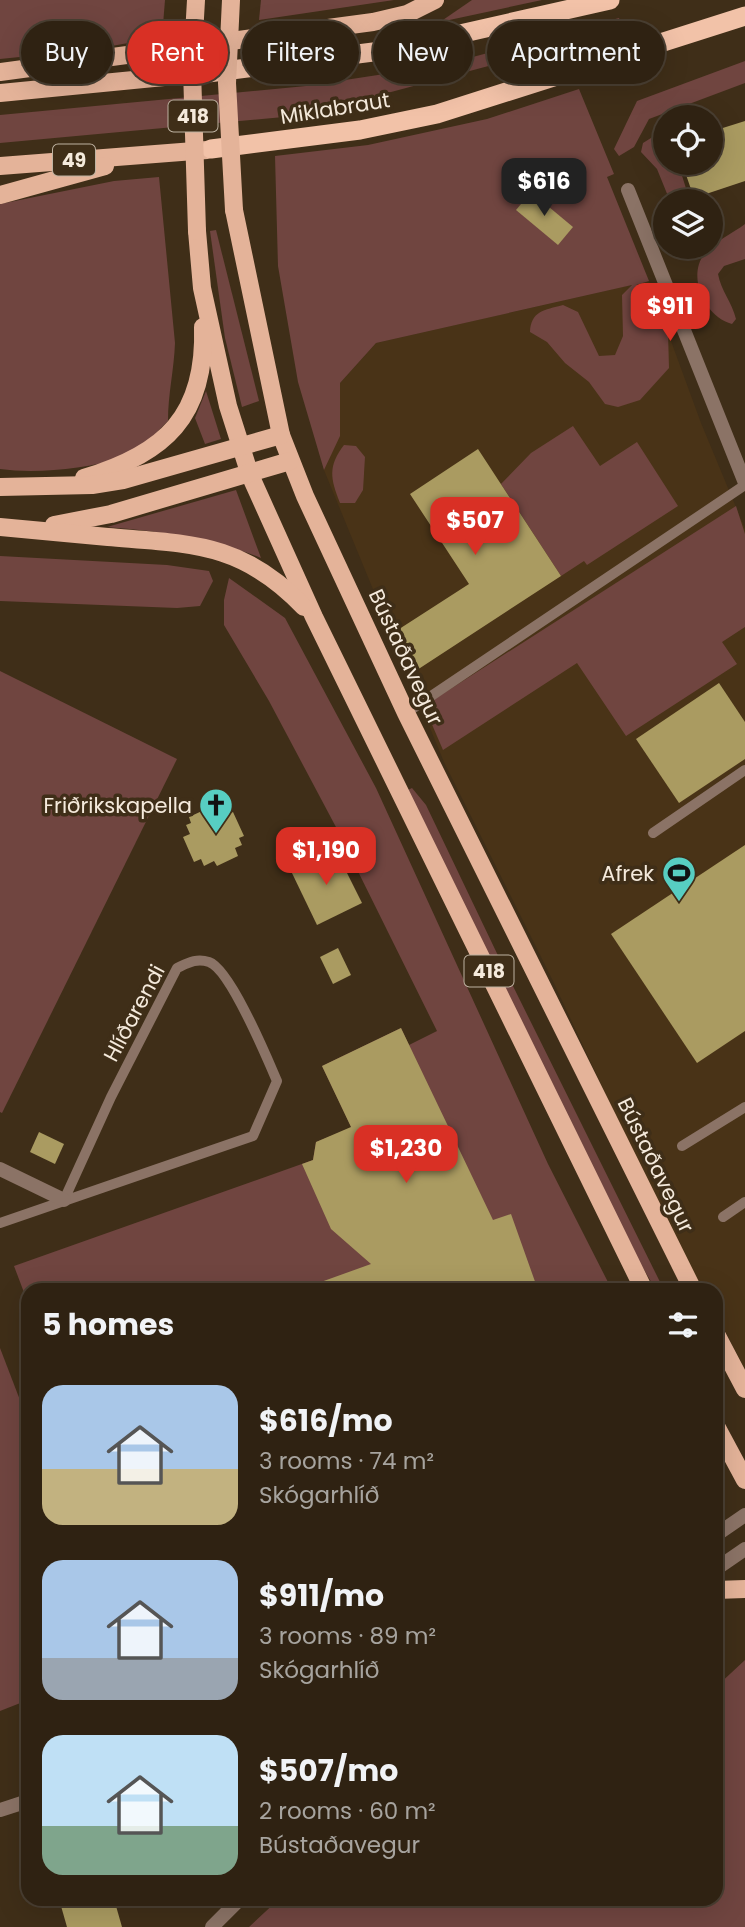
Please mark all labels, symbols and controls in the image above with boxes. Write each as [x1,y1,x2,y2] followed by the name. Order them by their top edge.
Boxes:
[21,21,113,84] chip: Buy
[127,21,228,84] chip: Rent
[242,21,359,84] chip: Filters
[373,21,473,84] chip: New
[487,21,665,84] chip: Apartment
[278,85,392,131] street label: Miklabraut
[168,100,218,132] road number: 418
[653,105,723,259] map controls
[653,105,723,175] button: locate
[53,144,95,176] road number: 49
[503,158,585,218] pin: $616
[517,165,571,197] text: $616
[653,189,723,259] button: layers
[629,284,711,343] pin: $911
[647,290,693,322] text: $911
[434,498,516,557] pin: $507
[446,504,504,536] text: $507
[362,584,450,730] street label: Bústaðavegur
[197,786,235,835] church icon: Friðrikskapella
[43,791,192,820] place label: Friðrikskapella
[269,828,383,887] pin: $1,190
[292,834,360,866] text: $1,190
[660,854,698,903] sports icon: Afrek
[601,859,654,888] place label: Afrek
[464,956,514,987] road number: 418
[96,959,172,1067] street label: Hlíðarendi
[611,1093,701,1238] street label: Bústaðavegur
[349,1126,463,1185] pin: $1,230
[370,1132,442,1164] text: $1,230
[42,1303,174,1346] text: 5 homes
[664,1306,702,1344] icon: filters
[259,1399,393,1442] text: $616/mo
[98,1413,182,1497] icon: home
[259,1445,434,1477] text: 3 rooms · 74 m²
[259,1479,379,1511] text: Skógarhlíð
[259,1574,384,1617] text: $911/mo
[98,1588,182,1672] icon: home
[259,1620,436,1652] text: 3 rooms · 89 m²
[259,1654,379,1686] text: Skógarhlíð
[259,1749,398,1792] text: $507/mo
[98,1763,182,1847] icon: home
[259,1795,436,1827] text: 2 rooms · 60 m²
[259,1829,420,1861] text: Bústaðavegur

